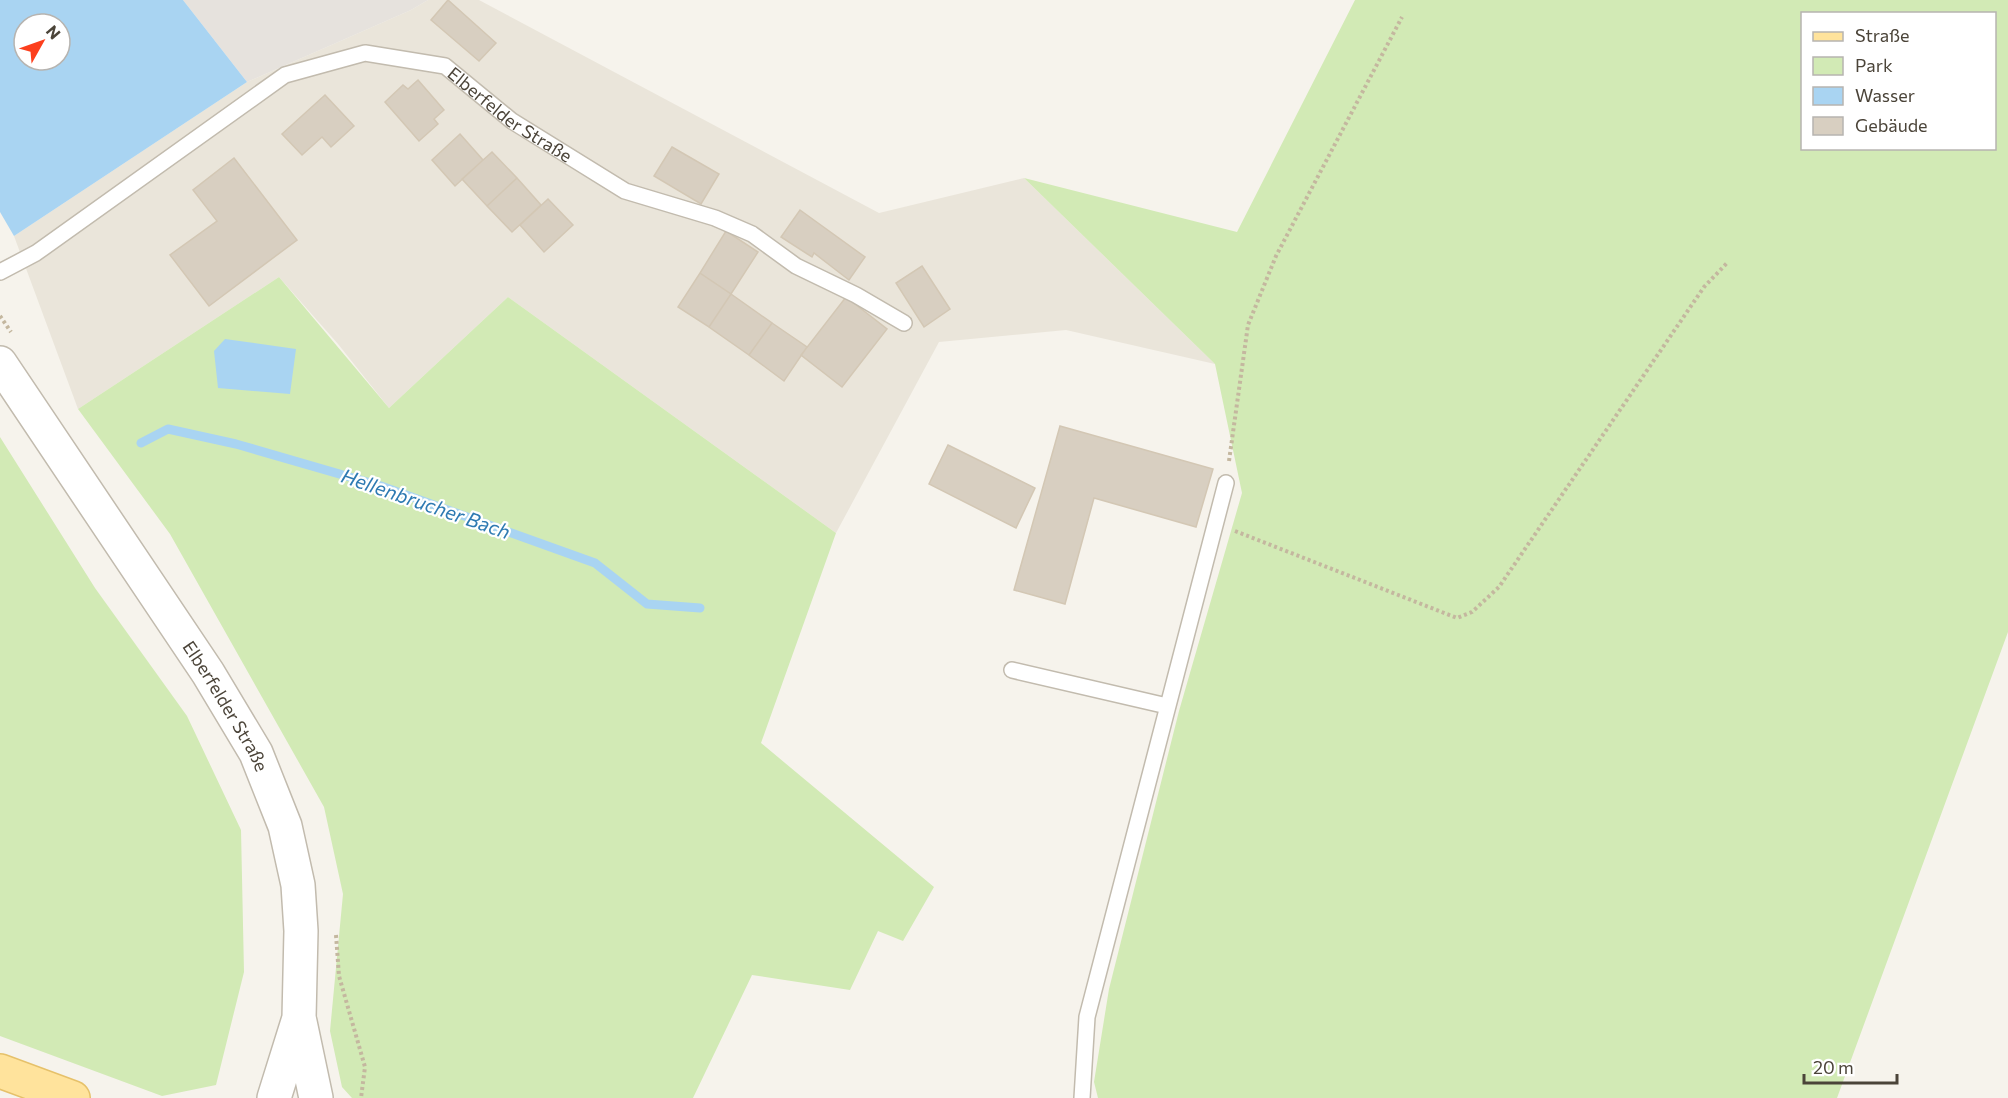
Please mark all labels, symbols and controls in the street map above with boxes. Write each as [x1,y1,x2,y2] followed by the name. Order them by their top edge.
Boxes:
[12,12,72,72] north arrow
[1801,12,1996,150] legend
[43,21,65,43] text: N
[1855,24,1910,46] text: Straße
[1855,54,1893,76] text: Park
[443,62,576,167] street label: Elberfelder Straße
[1855,84,1915,106] text: Wasser
[1855,114,1928,136] text: Gebäude
[338,463,514,543] water label: Hellenbrucher Bach
[178,636,273,774] street label: Elberfelder Straße
[1804,1047,1897,1085] scale bar
[1813,1056,1854,1078] text: 20 m

